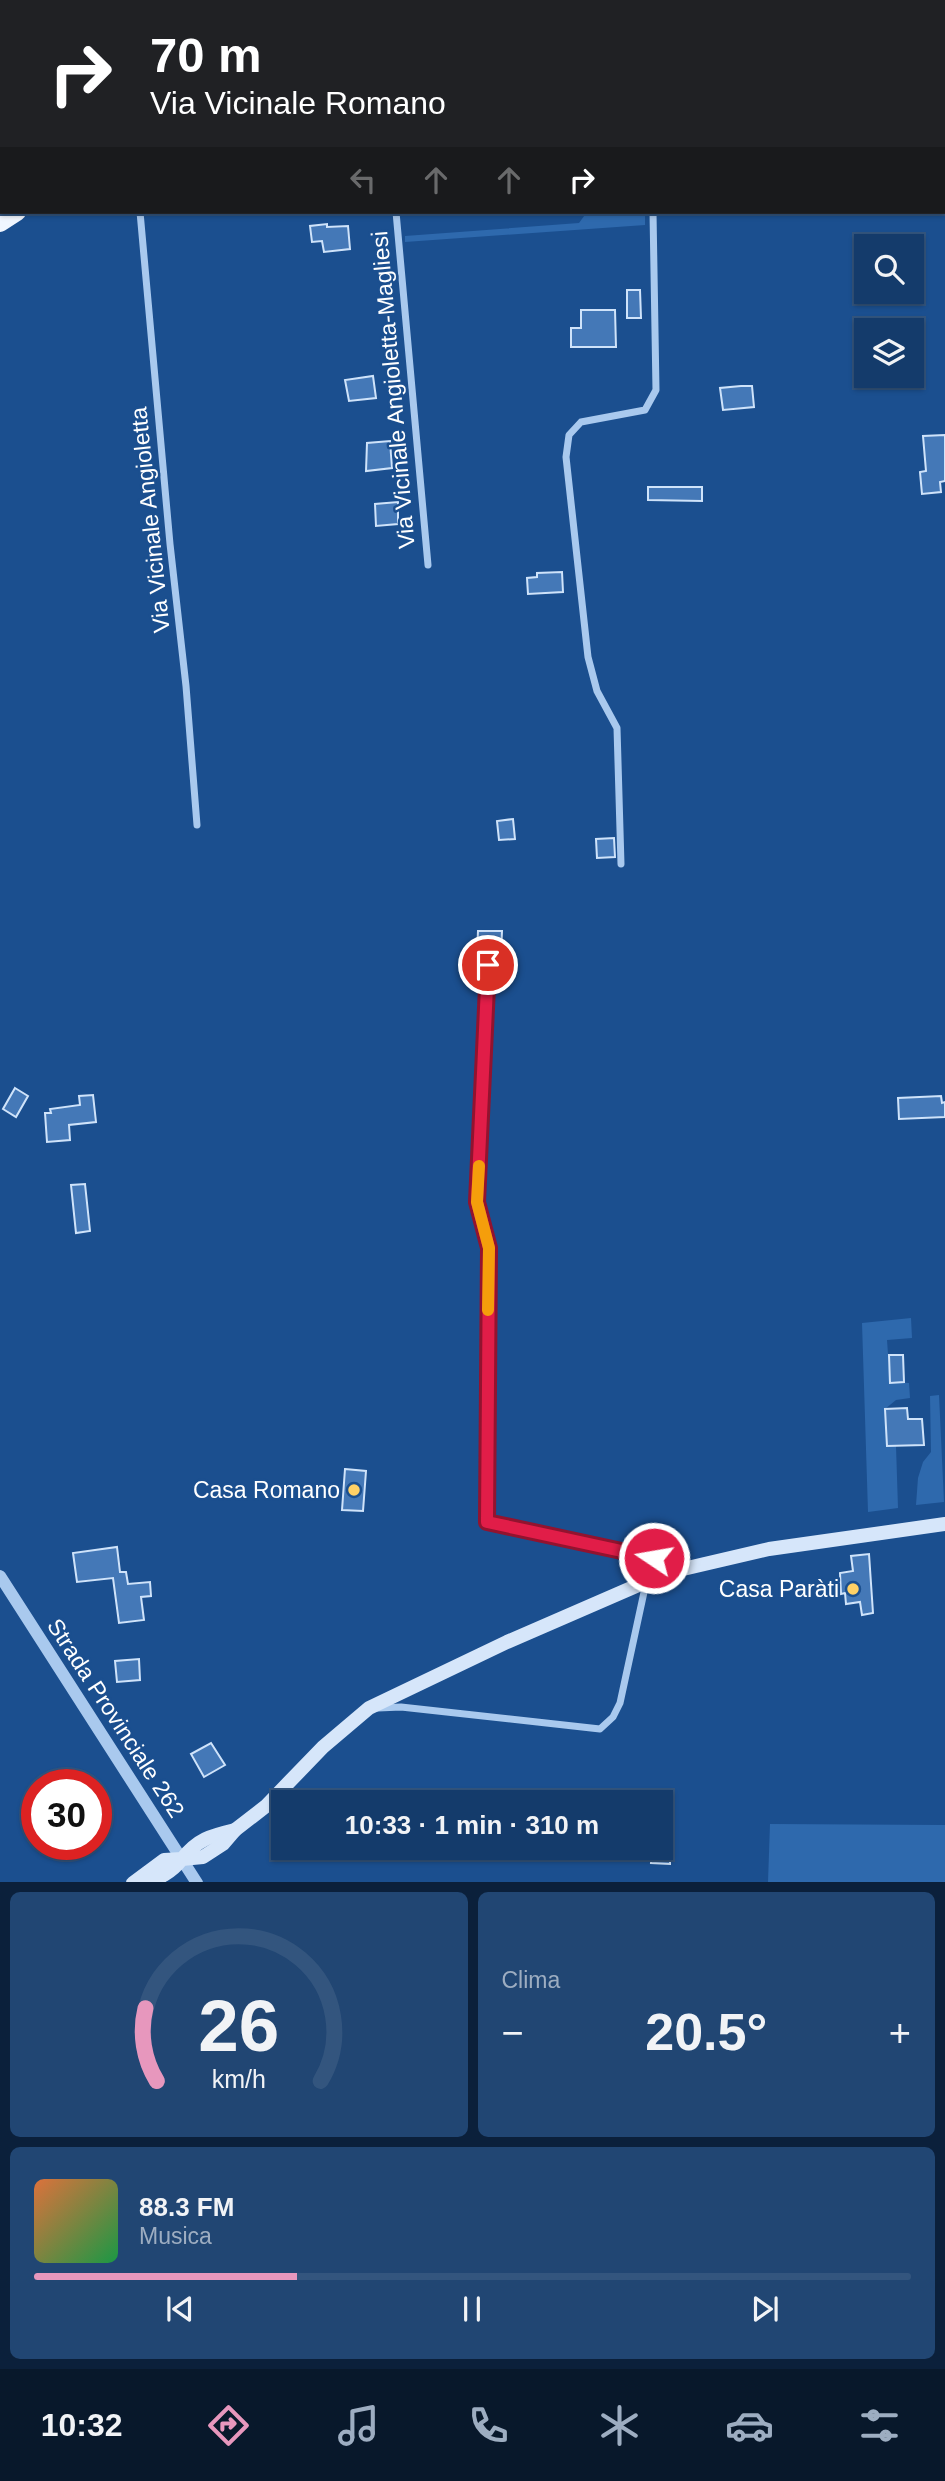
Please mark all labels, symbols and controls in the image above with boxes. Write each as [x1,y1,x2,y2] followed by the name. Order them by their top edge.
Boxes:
[35,28,126,119] icon: right
[150,28,262,82] text: 70 m
[150,85,446,121] text: Via Vicinale Romano
[344,161,382,199] icon: left
[417,161,455,199] icon: ahead
[490,161,528,199] icon: ahead
[563,161,601,199] icon: right
[366,230,420,550] street label: Via Vicinale Angioletta-Magliesi
[854,234,924,388] map controls
[854,234,924,304] button: search
[854,318,924,388] button: layers
[125,406,175,634] street label: Via Vicinale Angioletta
[458,935,518,995] pin
[469,946,507,984] icon: arrive
[193,1477,340,1503] place label: Casa Romano
[346,1482,362,1498] marker: Casa Romano
[617,1521,691,1595] position arrow
[719,1576,839,1602] place label: Casa Paràti
[845,1581,861,1597] marker: Casa Paràti
[42,1614,190,1822] street label: Strada Provinciale 262
[21,1769,112,1860] speed limit sign: 30
[345,1810,599,1840] text: 10:33 · 1 min · 310 m
[502,1967,560,1993] text: Clima
[198,1985,279,2066] text: 26
[645,2003,767,2061] text: 20.5°
[502,2012,524,2054] text: −
[889,2012,911,2054] text: +
[212,2064,266,2092] text: km/h
[139,2192,234,2222] text: 88.3 FM
[139,2223,212,2249] text: Musica
[161,2290,199,2328] icon: previous
[453,2290,491,2328] icon: pause
[746,2290,784,2328] icon: next
[204,2401,253,2450] icon: directions
[334,2401,383,2450] icon: music
[464,2401,513,2450] icon: phone
[595,2401,644,2450] icon: climate
[725,2401,774,2450] icon: car
[855,2401,904,2450] icon: filters
[41,2407,122,2443] text: 10:32

